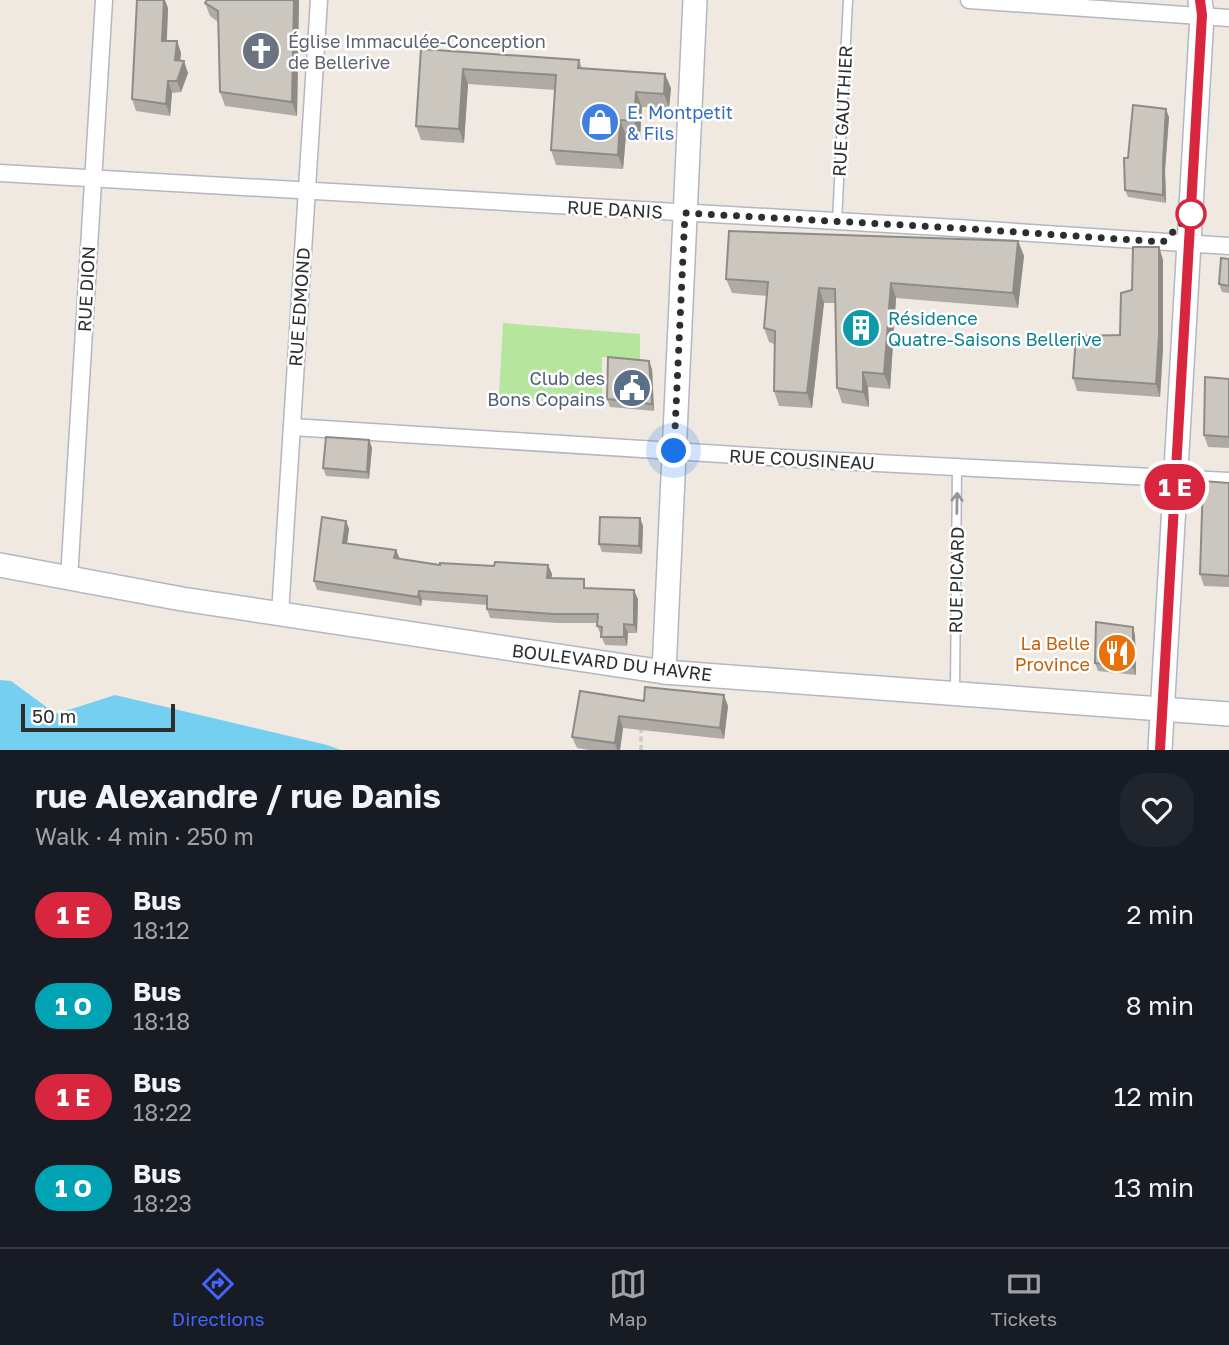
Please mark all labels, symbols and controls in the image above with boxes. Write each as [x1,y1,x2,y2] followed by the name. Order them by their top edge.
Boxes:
[240,30,282,72] church icon: Église Immaculée-Conception de Bellerive
[288,30,546,73] place label: Église Immaculée-Conception de Bellerive
[828,45,856,177] street label: RUE GAUTHIER
[579,101,621,143] shop icon: E. Montpetit & Fils
[627,101,733,144] place label: E. Montpetit & Fils
[567,196,663,222] street label: RUE DANIS
[1176,199,1206,229] unlabelled marker
[73,246,99,332] street label: RUE DION
[284,247,314,367] street label: RUE EDMOND
[840,307,882,349] building icon: Résidence Quatre-Saisons Bellerive
[888,307,1102,350] place label: Résidence Quatre-Saisons Bellerive
[487,367,605,410] place label: Club des Bons Copains
[611,367,653,409] public building icon: Club des Bons Copains
[656,433,691,468] your location
[729,444,875,474] street label: RUE COUSINEAU
[1135,464,1215,510] line badge: 1 E
[1158,472,1192,501] text: 1 E
[950,492,963,515] one-way arrow
[944,526,968,634] street label: RUE PICARD
[1015,632,1090,675] place label: La Belle Province
[1096,632,1138,674] restaurant icon: La Belle Province
[511,639,713,685] street label: BOULEVARD DU HAVRE
[21,701,175,733] scale bar
[32,704,76,727] text: 50 m
[1120,773,1194,847] button: heart
[35,776,441,815] text: rue Alexandre / rue Danis
[35,822,254,850] text: Walk · 4 min · 250 m
[133,885,181,916] text: Bus
[1126,899,1194,930] text: 2 min
[57,900,90,929] text: 1 E
[133,916,190,944] text: 18:12
[133,976,181,1007] text: Bus
[1126,990,1194,1021] text: 8 min
[55,991,92,1020] text: 1 O
[133,1007,190,1035] text: 18:18
[133,1067,181,1098] text: Bus
[1114,1081,1194,1112] text: 12 min
[57,1082,90,1111] text: 1 E
[133,1098,192,1126] text: 18:22
[133,1158,181,1189] text: Bus
[1114,1172,1194,1203] text: 13 min
[55,1173,92,1202] text: 1 O
[133,1189,192,1217] text: 18:23
[172,1265,265,1330] tab: Directions
[608,1265,647,1330] tab: Map
[991,1265,1057,1330] tab: Tickets

